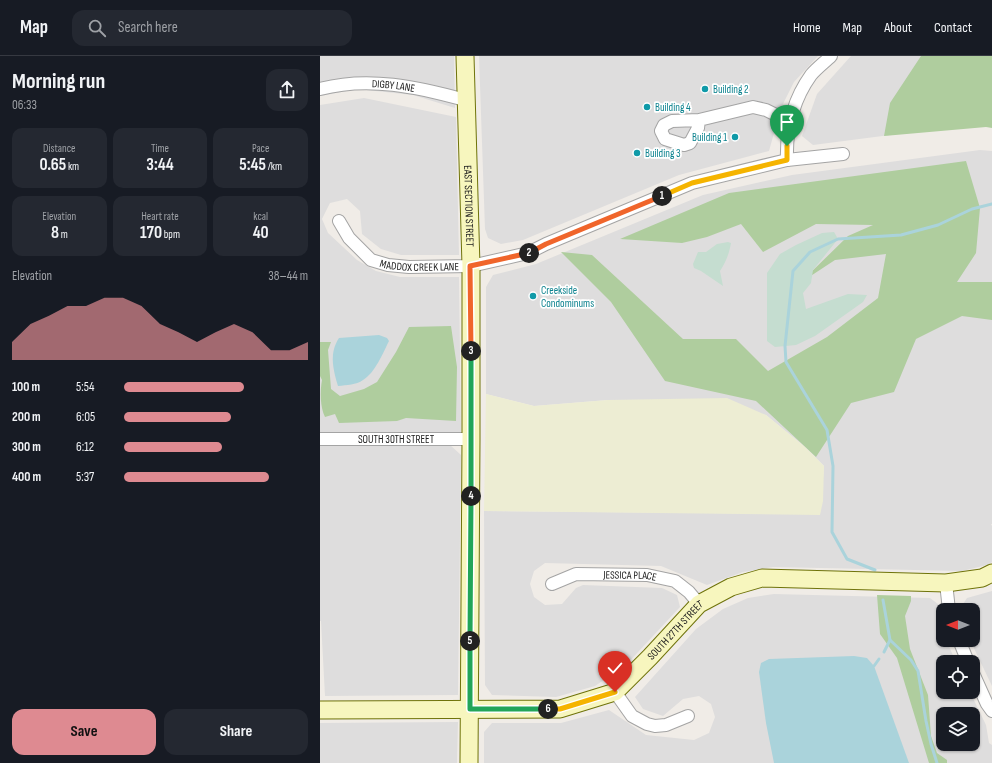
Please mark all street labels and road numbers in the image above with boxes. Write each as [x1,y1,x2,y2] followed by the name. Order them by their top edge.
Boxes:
[372,77,416,95] street label: DIGBY LANE
[461,165,476,247] street label: EAST SECTION STREET
[378,257,459,274] street label: MADDOX CREEK LANE
[358,433,435,446] street label: SOUTH 30TH STREET
[602,568,658,584] street label: JESSICA PLACE
[645,597,705,663] street label: SOUTH 27TH STREET

